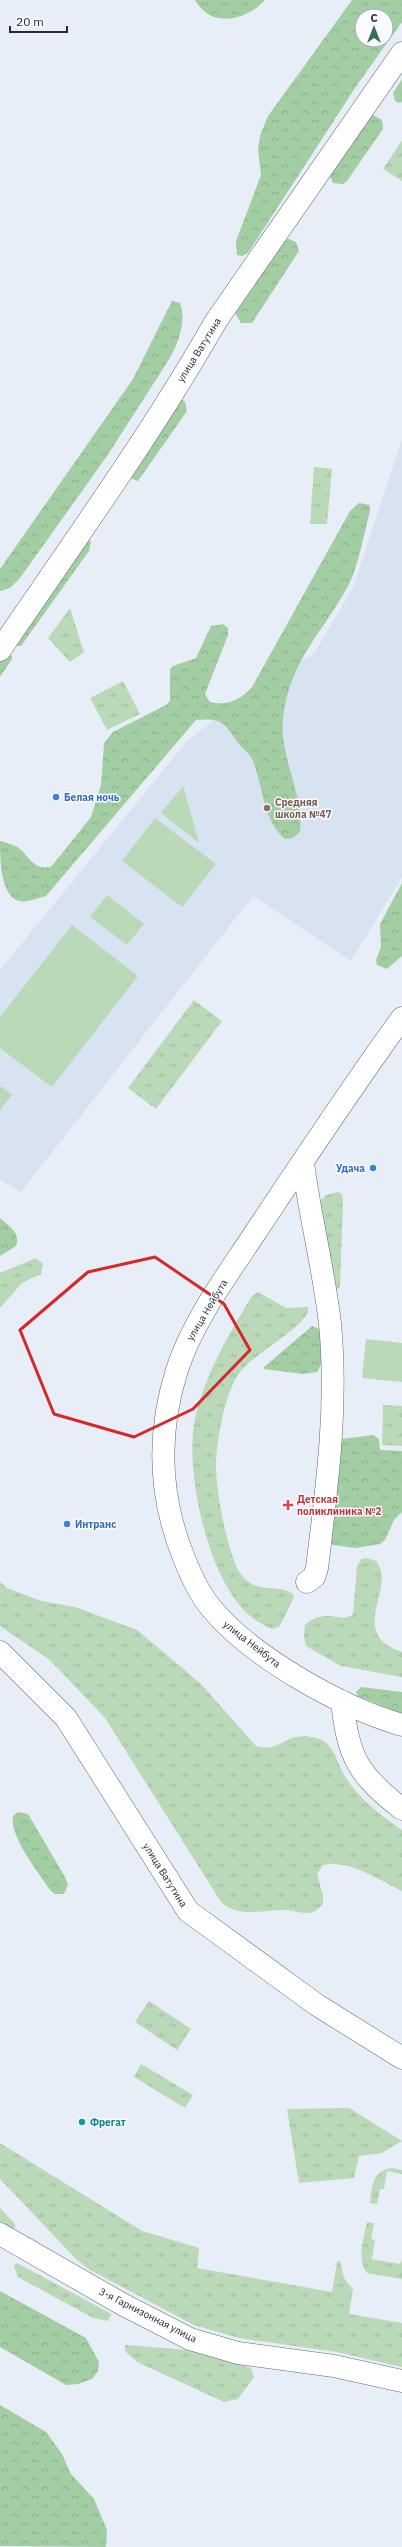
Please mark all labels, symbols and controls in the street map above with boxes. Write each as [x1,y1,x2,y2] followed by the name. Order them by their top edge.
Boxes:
[10,8,67,34] scale bar
[354,8,394,48] north arrow
[370,11,378,25] text: С
[16,14,44,29] text: 20 m
[174,315,224,385] street label: улица Ватутина
[64,791,120,804] place label: Белая ночь
[51,792,61,802] marker: Белая ночь
[275,796,332,821] place label: Средняя школа №47
[262,803,272,813] marker: Средняя школа №47
[336,1162,365,1175] place label: Удача
[368,1163,378,1173] marker: Удача
[184,1276,231,1343] street label: улица Нейбута
[297,1493,382,1518] place label: Детская поликлиника №2
[282,1499,294,1511] marker: Детская поликлиника №2
[75,1518,116,1531] place label: Интранс
[62,1519,72,1529] marker: Интранс
[221,1618,284,1671] street label: улица Нейбута
[140,1840,190,1910] street label: улица Ватутина
[90,2116,126,2129] place label: Фрегат
[77,2117,87,2127] marker: Фрегат
[97,2285,200,2346] street label: 3-я Гарнизонная улица

